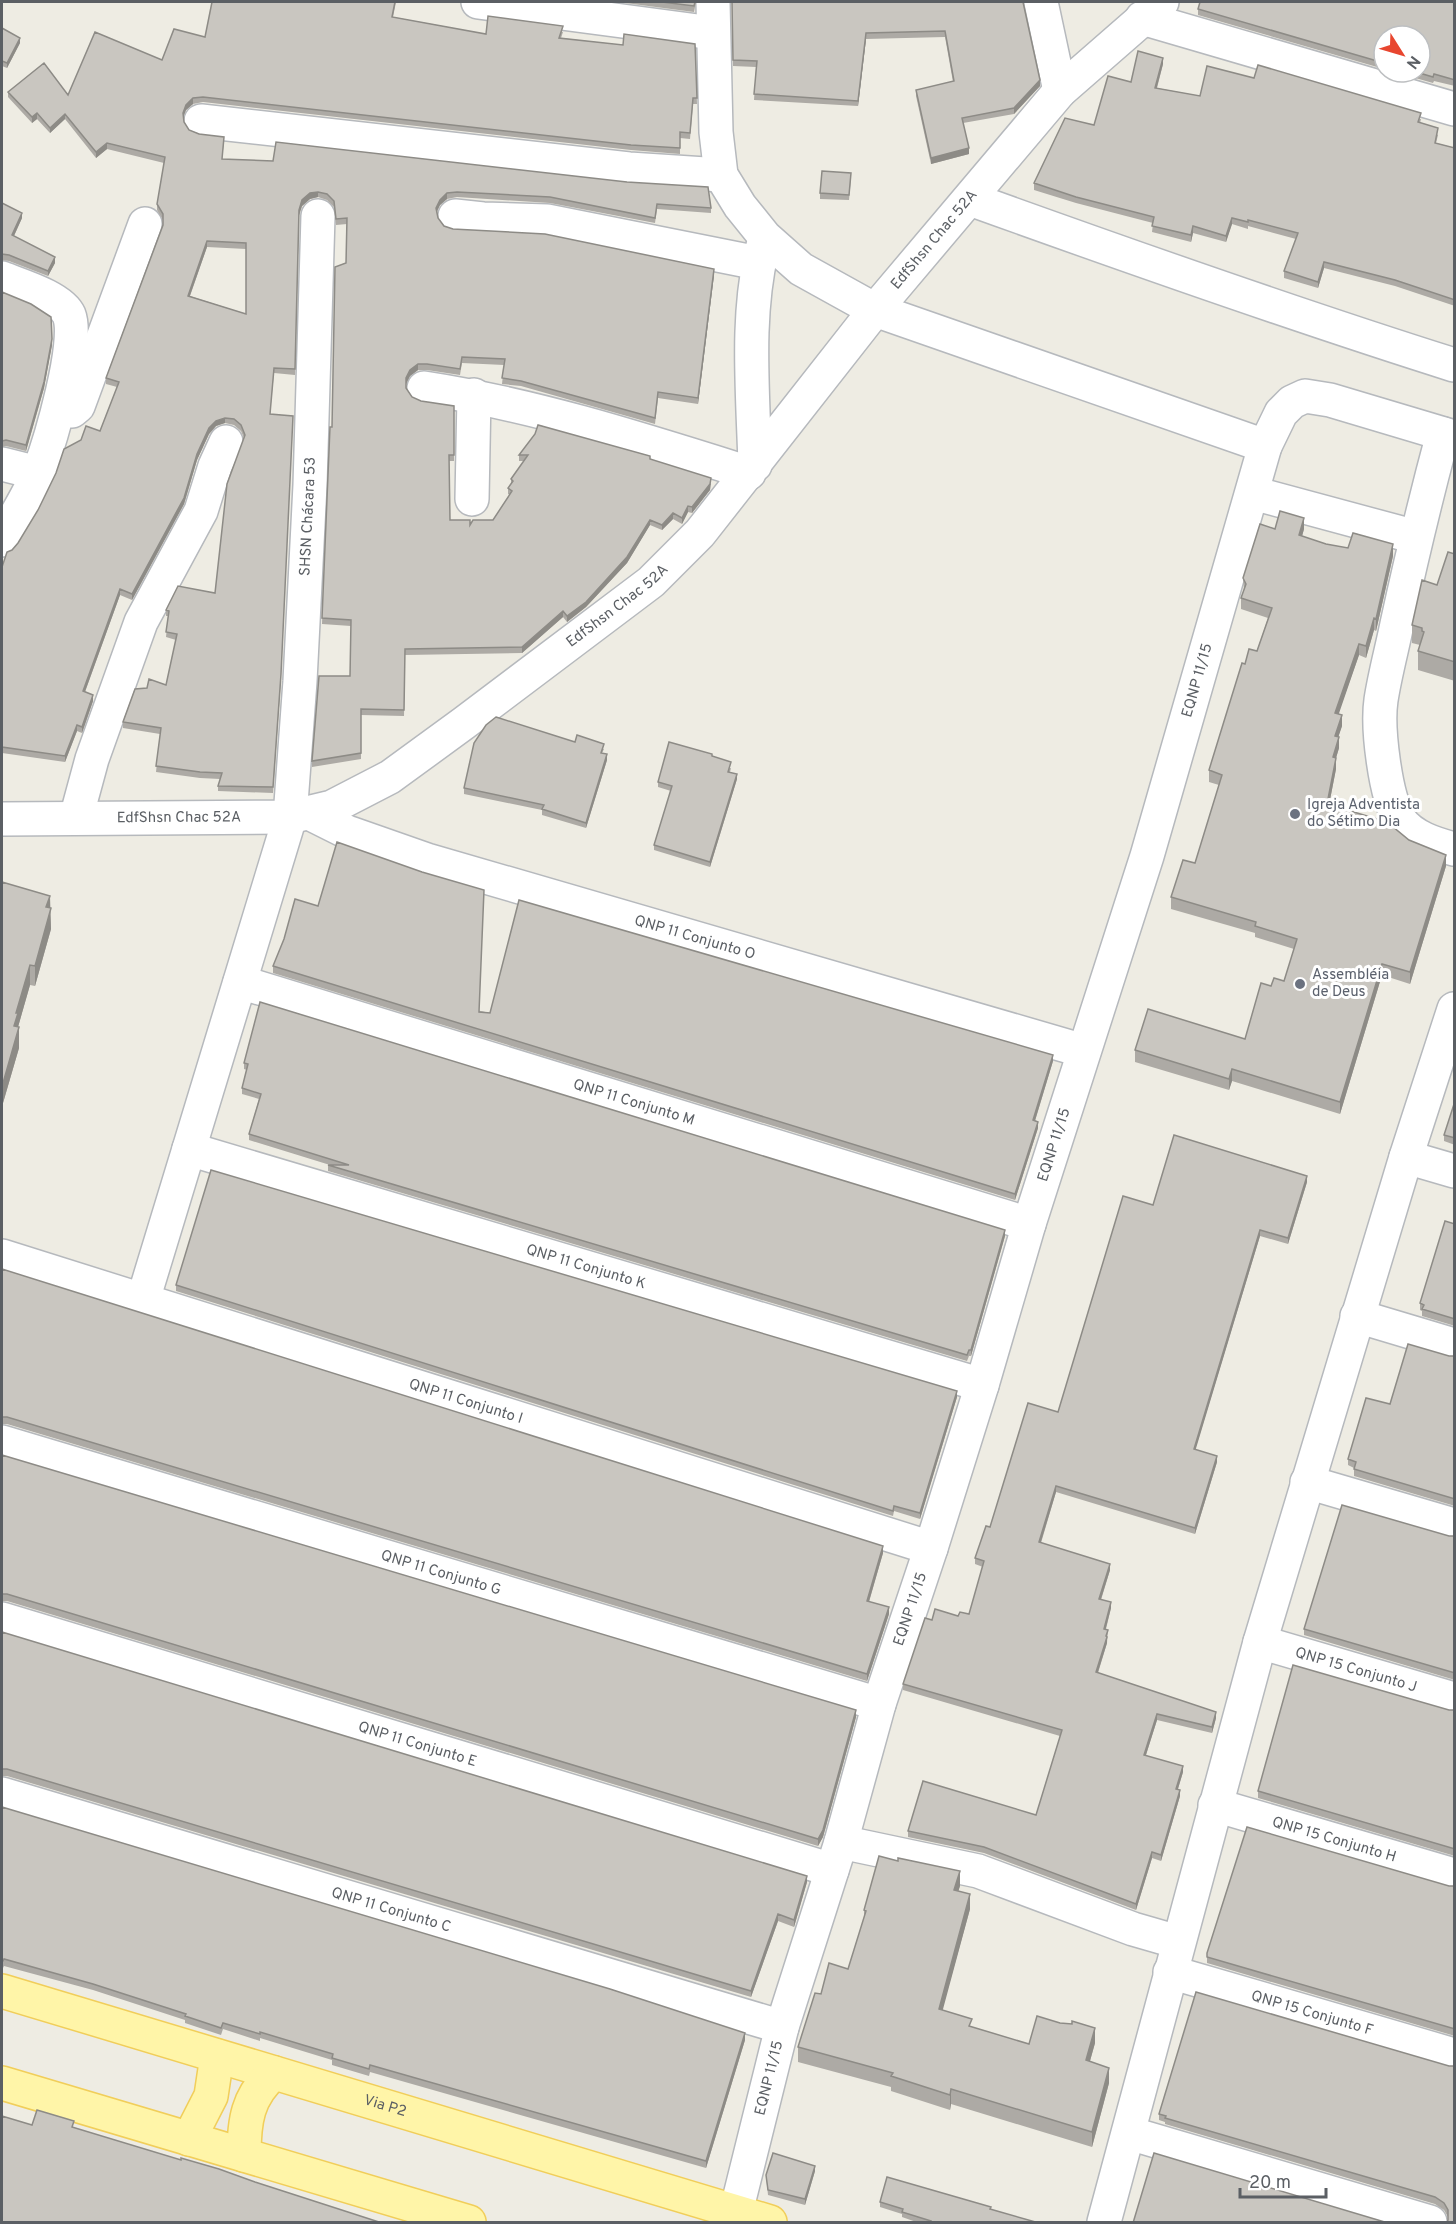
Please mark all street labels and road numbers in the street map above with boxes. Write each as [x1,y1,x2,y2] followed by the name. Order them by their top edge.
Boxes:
[887,186,982,293] street label: EdfShsn Chac 52A
[296,456,320,577] street label: SHSN Chácara 53
[563,560,673,652] street label: EdfShsn Chac 52A
[1178,641,1217,720] street label: EQNP 11/15
[117,808,241,828] street label: EdfShsn Chac 52A
[632,911,757,964] street label: QNP 11 Conjunto O
[571,1075,697,1130] street label: QNP 11 Conjunto M
[1034,1106,1075,1184] street label: EQNP 11/15
[524,1240,648,1294] street label: QNP 11 Conjunto K
[406,1375,525,1429] street label: QNP 11 Conjunto I
[378,1546,503,1600] street label: QNP 11 Conjunto G
[890,1570,932,1648] street label: EQNP 11/15
[1293,1643,1419,1697] street label: QNP 15 Conjunto J
[356,1718,479,1772] street label: QNP 11 Conjunto E
[1270,1813,1398,1867] street label: QNP 15 Conjunto H
[329,1883,453,1937] street label: QNP 11 Conjunto C
[1249,1987,1375,2040] street label: QNP 15 Conjunto F
[751,2039,788,2117] street label: EQNP 11/15
[361,2091,409,2122] street label: Via P2

